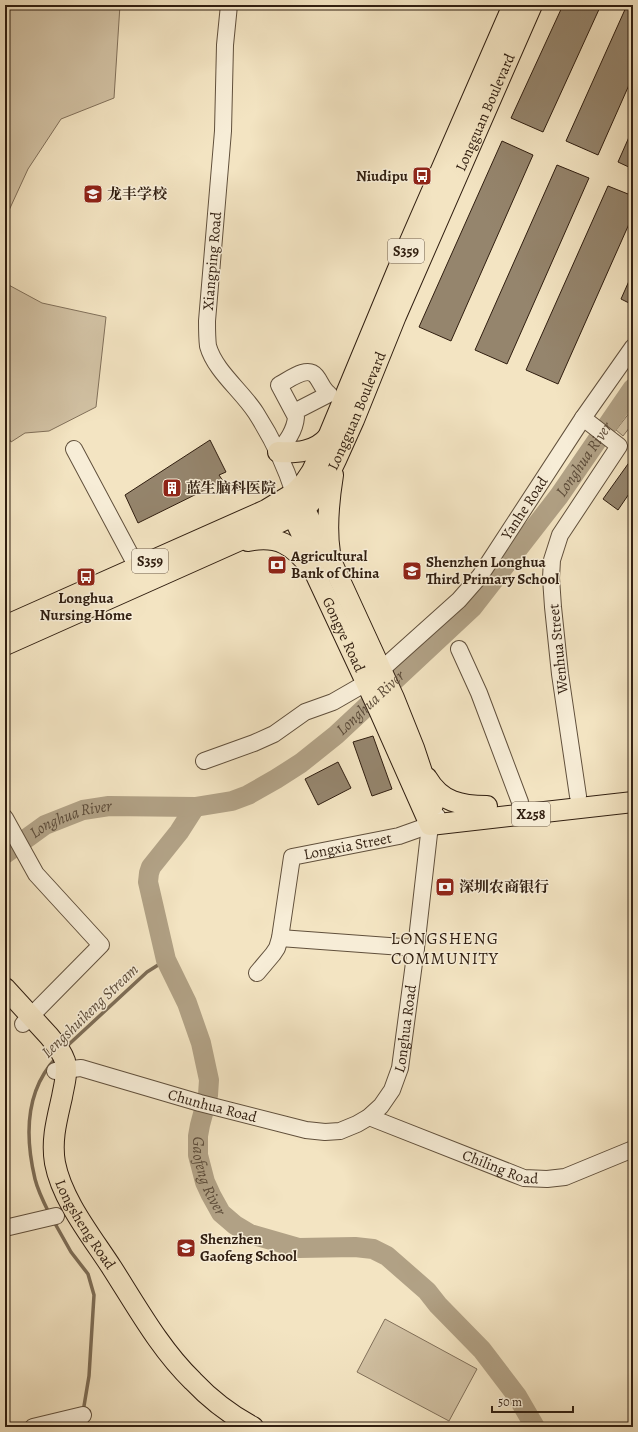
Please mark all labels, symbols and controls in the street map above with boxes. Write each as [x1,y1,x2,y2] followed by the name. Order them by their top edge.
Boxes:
[451,49,520,174] street label: Longguan Boulevard
[411,165,433,187] bus stop icon: Niudipu
[356,166,409,186] place label: Niudipu
[82,183,104,205] school or university icon: 龙丰学校
[107,184,168,204] place label: 龙丰学校
[198,210,226,311] street label: Xiangping Road
[388,239,424,263] road number: S359
[323,348,391,473] street label: Longguan Boulevard
[551,417,618,501] water label: Longhua River
[496,472,553,544] street label: Yanhe Road
[161,477,183,499] building icon: 蓝生脑科医院
[186,478,276,498] place label: 蓝生脑科医院
[290,546,380,583] place label: Agricultural Bank of China
[132,549,168,573] road number: S359
[426,552,559,589] place label: Shenzhen Longhua Third Primary School
[266,554,288,576] bank icon: Agricultural Bank of China
[401,560,423,582] school or university icon: Shenzhen Longhua Third Primary School
[75,566,97,588] bus stop icon: Longhua Nursing Home
[40,588,132,625] place label: Longhua Nursing Home
[318,594,370,676] street label: Gongye Road
[543,603,573,696] street label: Wenhua Street
[331,665,410,740] water label: Longhua River
[25,795,114,844] water label: Longhua River
[512,802,550,826] road number: X258
[302,828,393,864] street label: Longxia Street
[434,876,456,898] bank icon: 深圳农商银行
[459,877,549,897] place label: 深圳农商银行
[391,927,499,970] district label: LONGSHENG COMMUNITY
[37,959,144,1063] water label: Lengshuikeng Stream
[389,982,421,1075] street label: Longhua Road
[166,1084,260,1127] street label: Chunhua Road
[187,1137,231,1220] water label: Gaofeng River
[460,1145,540,1189] street label: Chiling Road
[50,1177,121,1274] street label: Longsheng Road
[200,1229,297,1266] place label: Shenzhen Gaofeng School
[175,1237,197,1259] school or university icon: Shenzhen Gaofeng School
[492,1388,573,1414] scale bar
[498,1394,522,1410] text: 50 m

